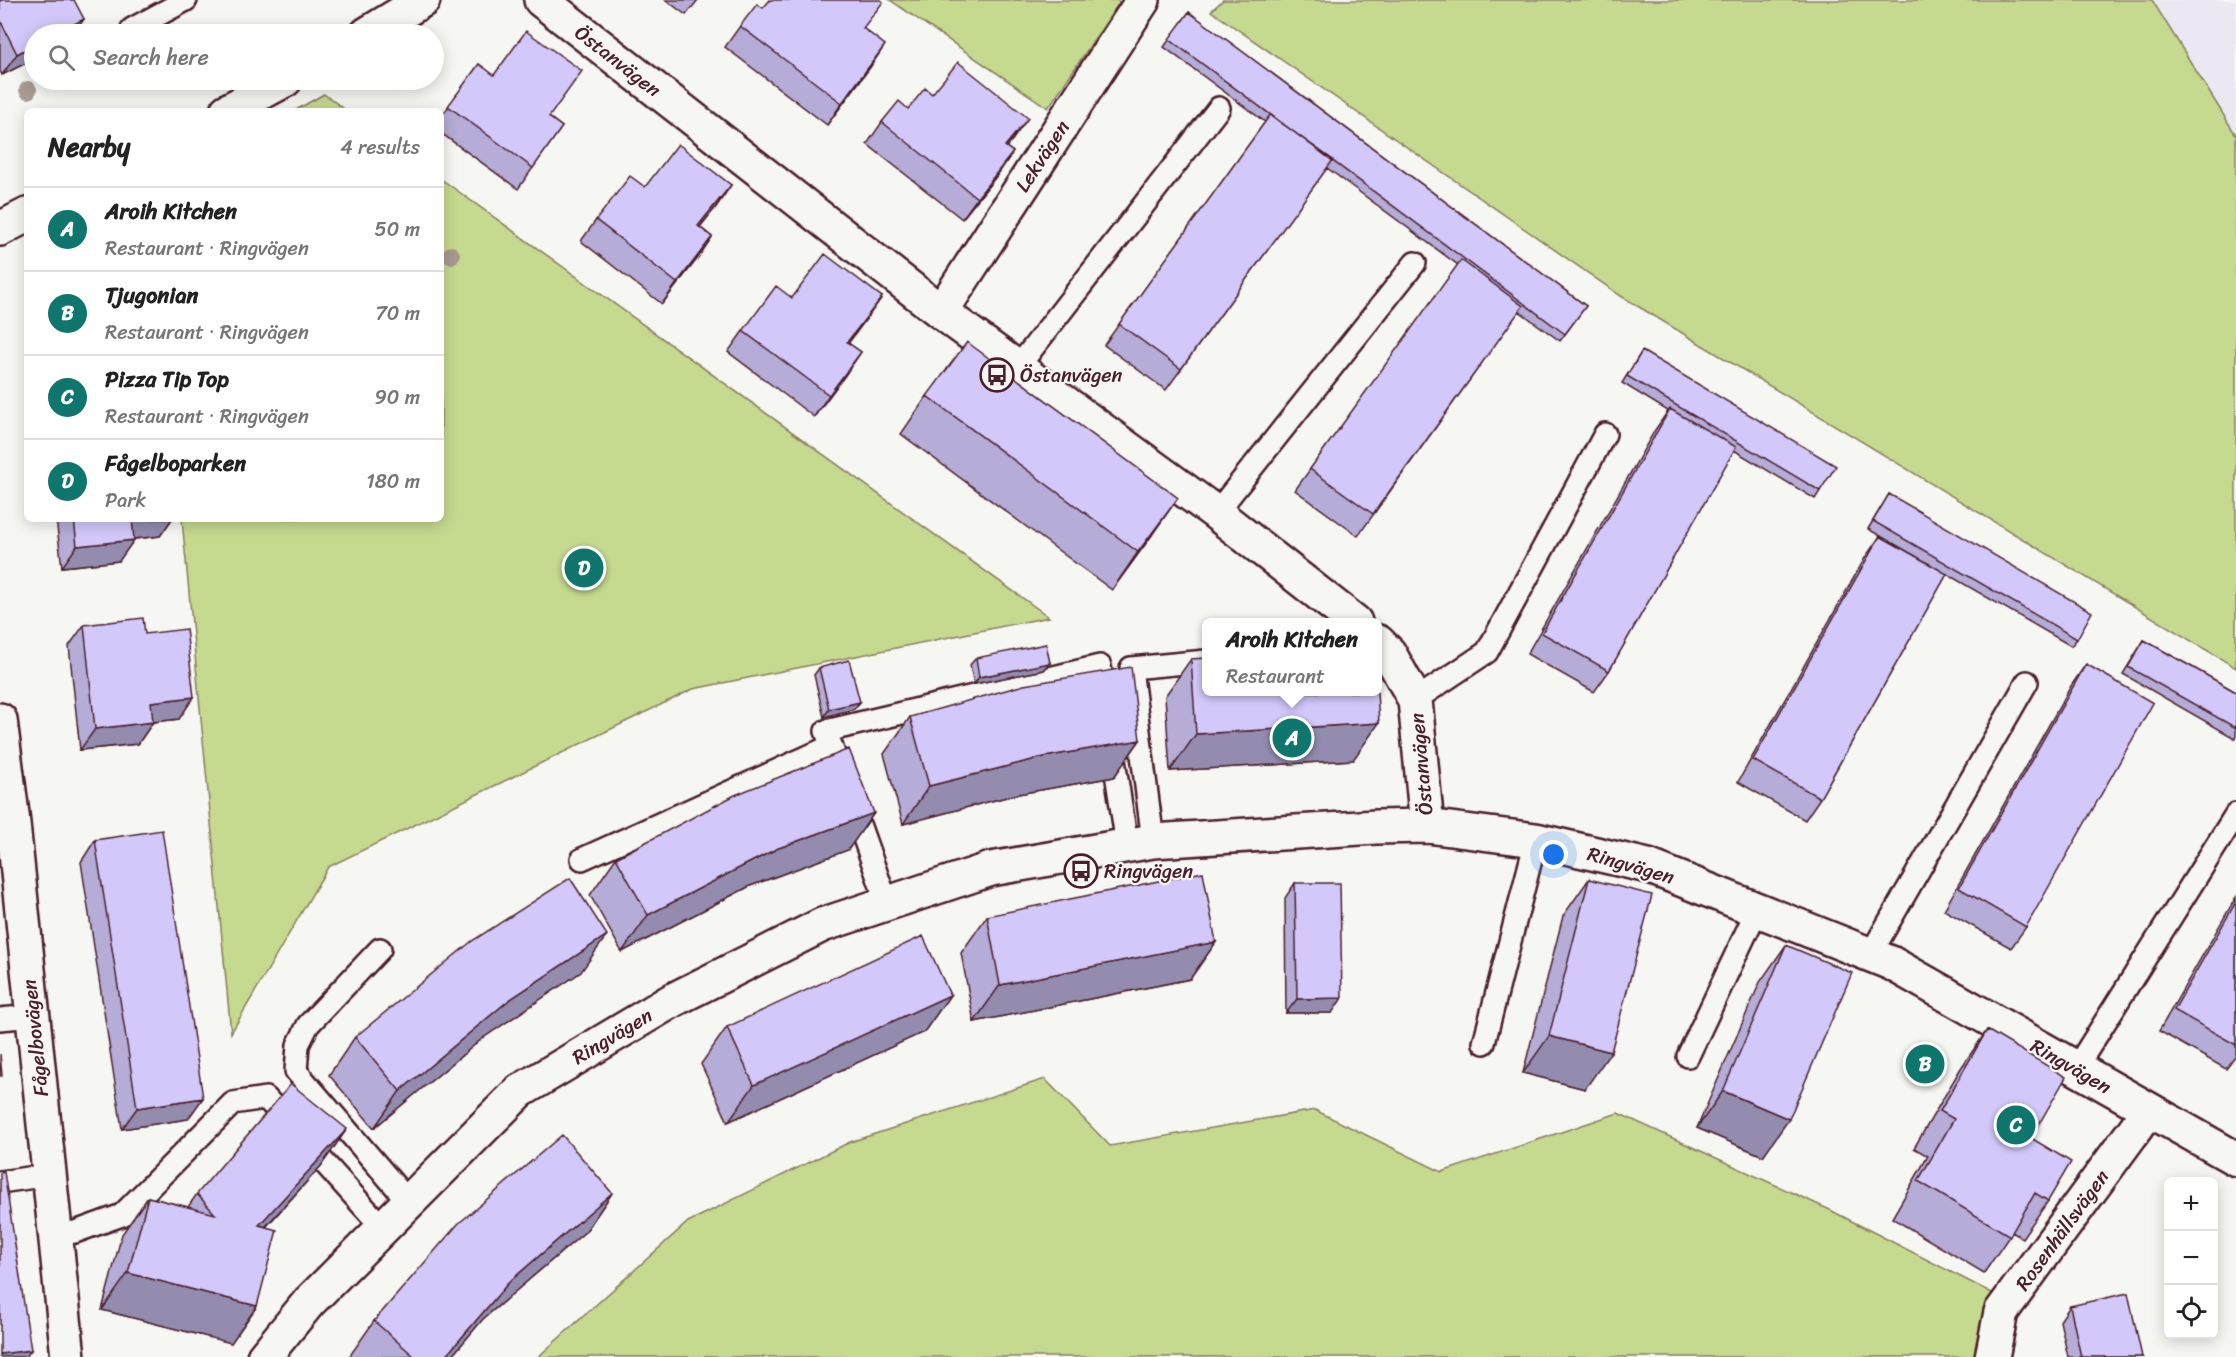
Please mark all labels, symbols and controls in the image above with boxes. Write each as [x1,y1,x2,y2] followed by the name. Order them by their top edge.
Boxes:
[567,16,669,107] street label: Östanvägen
[24,24,444,90] search box
[93,38,209,77] text: Search here
[45,41,78,74] icon: search
[1006,113,1079,200] street label: Lekvägen
[48,124,130,170] text: Nearby
[340,130,420,165] text: 4 results
[105,192,237,231] text: Aroih Kitchen
[61,212,74,247] text: A
[375,212,420,247] text: 50 m
[105,231,309,266] text: Restaurant · Ringvägen
[105,276,198,315] text: Tjugonian
[61,296,74,331] text: B
[375,296,420,331] text: 70 m
[105,315,309,350] text: Restaurant · Ringvägen
[979,357,1015,393] bus stop icon: Östanvägen
[1020,358,1123,393] place label: Östanvägen
[105,360,229,399] text: Pizza Tip Top
[61,380,74,415] text: C
[375,380,420,415] text: 90 m
[105,399,309,434] text: Restaurant · Ringvägen
[105,444,246,483] text: Fågelboparken
[62,464,73,499] text: D
[366,464,420,499] text: 180 m
[105,483,146,518] text: Park
[564,546,604,590] pin: D
[1202,618,1382,696] popup
[1226,620,1358,659] text: Aroih Kitchen
[1226,659,1325,694] text: Restaurant
[1400,711,1443,816] street label: Östanvägen
[1272,716,1312,760] pin: A
[1583,836,1679,895] street label: Ringvägen
[1539,840,1568,869] your location
[1063,853,1099,889] bus stop icon: Ringvägen
[1104,854,1193,889] place label: Ringvägen
[12,977,59,1098] street label: Fågelbovägen
[565,998,660,1074] street label: Ringvägen
[2023,1029,2118,1104] street label: Ringvägen
[1906,1042,1944,1086] pin: B
[1996,1102,2036,1148] pin: C
[2006,1162,2119,1299] street label: Rosenhällsvägen
[2164,1177,2218,1339] map controls
[2164,1177,2218,1231] button: +
[2164,1231,2218,1285] button: −
[2164,1285,2218,1339] button: locate

